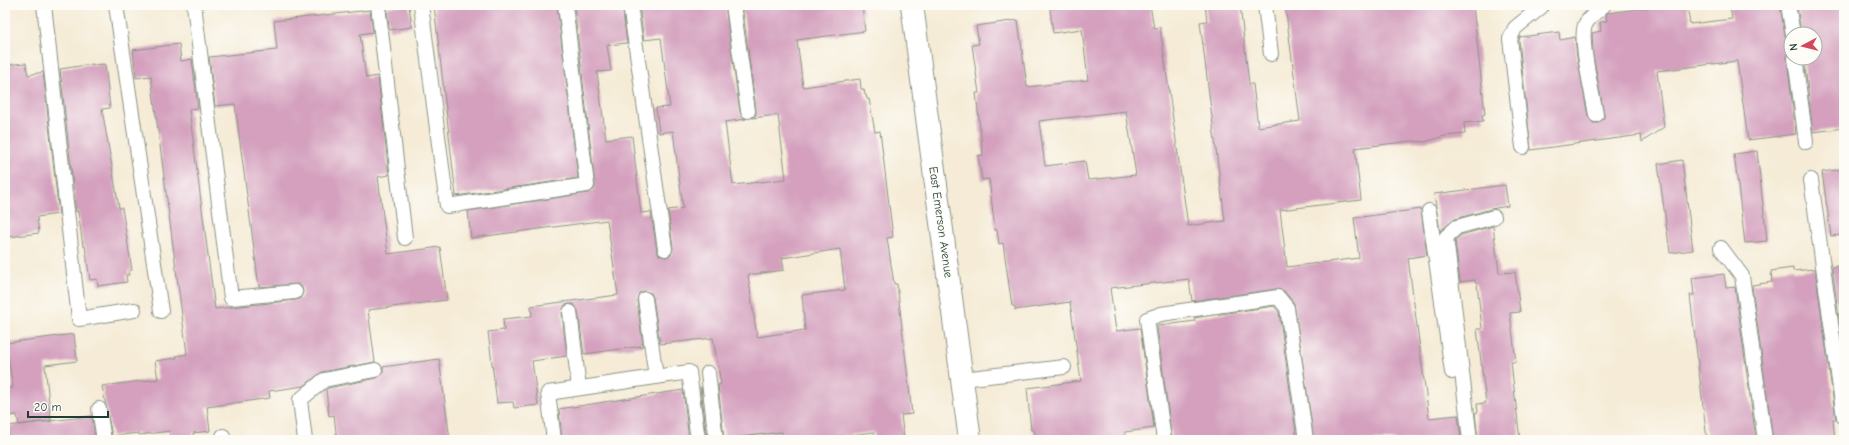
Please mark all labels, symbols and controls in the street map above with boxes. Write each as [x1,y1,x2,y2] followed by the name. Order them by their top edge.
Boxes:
[1783,26,1823,66] north arrow
[1787,43,1800,52] text: N
[926,165,956,279] street label: East Emerson Avenue
[28,393,108,419] scale bar
[34,400,62,414] text: 20 m

